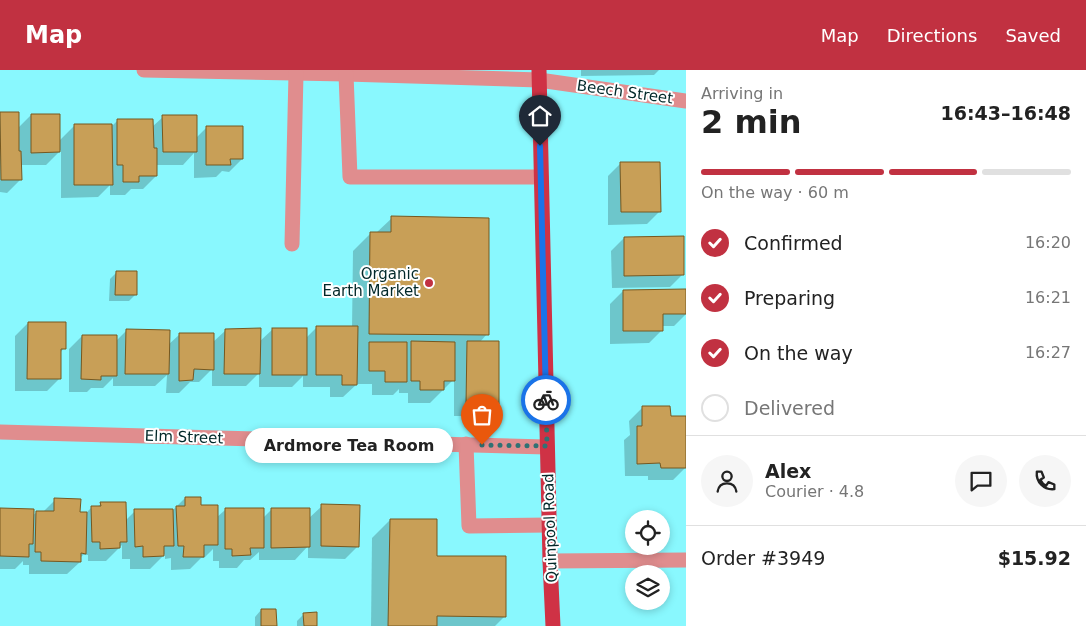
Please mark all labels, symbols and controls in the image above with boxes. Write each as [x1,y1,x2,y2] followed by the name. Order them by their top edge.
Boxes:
[25,21,82,49] text: Map
[821,25,859,46] text: Map
[887,25,977,46] text: Directions
[1005,25,1061,46] text: Saved
[576,76,674,108] street label: Beech Street
[701,84,783,103] text: Arriving in
[519,95,561,146] pin
[526,102,554,130] icon: home
[941,102,1071,124] text: 16:43–16:48
[701,103,802,141] text: 2 min
[701,183,849,202] text: On the way · 60 m
[701,229,729,257] icon: check
[744,232,843,254] text: Confirmed
[1025,233,1071,252] text: 16:20
[322,265,419,300] place label: Organic Earth Market
[423,277,435,289] marker: Organic Earth Market
[701,284,729,312] icon: check
[744,287,835,309] text: Preparing
[1025,288,1071,307] text: 16:21
[701,339,729,367] icon: check
[744,342,853,364] text: On the way
[1025,343,1071,362] text: 16:27
[521,375,571,425] courier
[532,386,560,414] icon: bike
[461,394,503,445] pin
[744,397,835,419] text: Delivered
[468,401,496,429] icon: bag
[144,427,224,447] street label: Elm Street
[245,428,452,462] callout: Ardmore Tea Room
[264,436,434,455] text: Ardmore Tea Room
[701,455,753,507] button: person
[955,455,1007,507] button: chat
[1019,455,1071,507] button: phone
[765,460,811,482] text: Alex
[539,473,561,583] street label: Quinpool Road
[765,482,864,501] text: Courier · 4.8
[625,510,670,610] map controls
[625,510,670,555] button: locate
[701,547,825,569] text: Order #3949
[998,547,1071,569] text: $15.92
[625,565,670,610] button: layers

